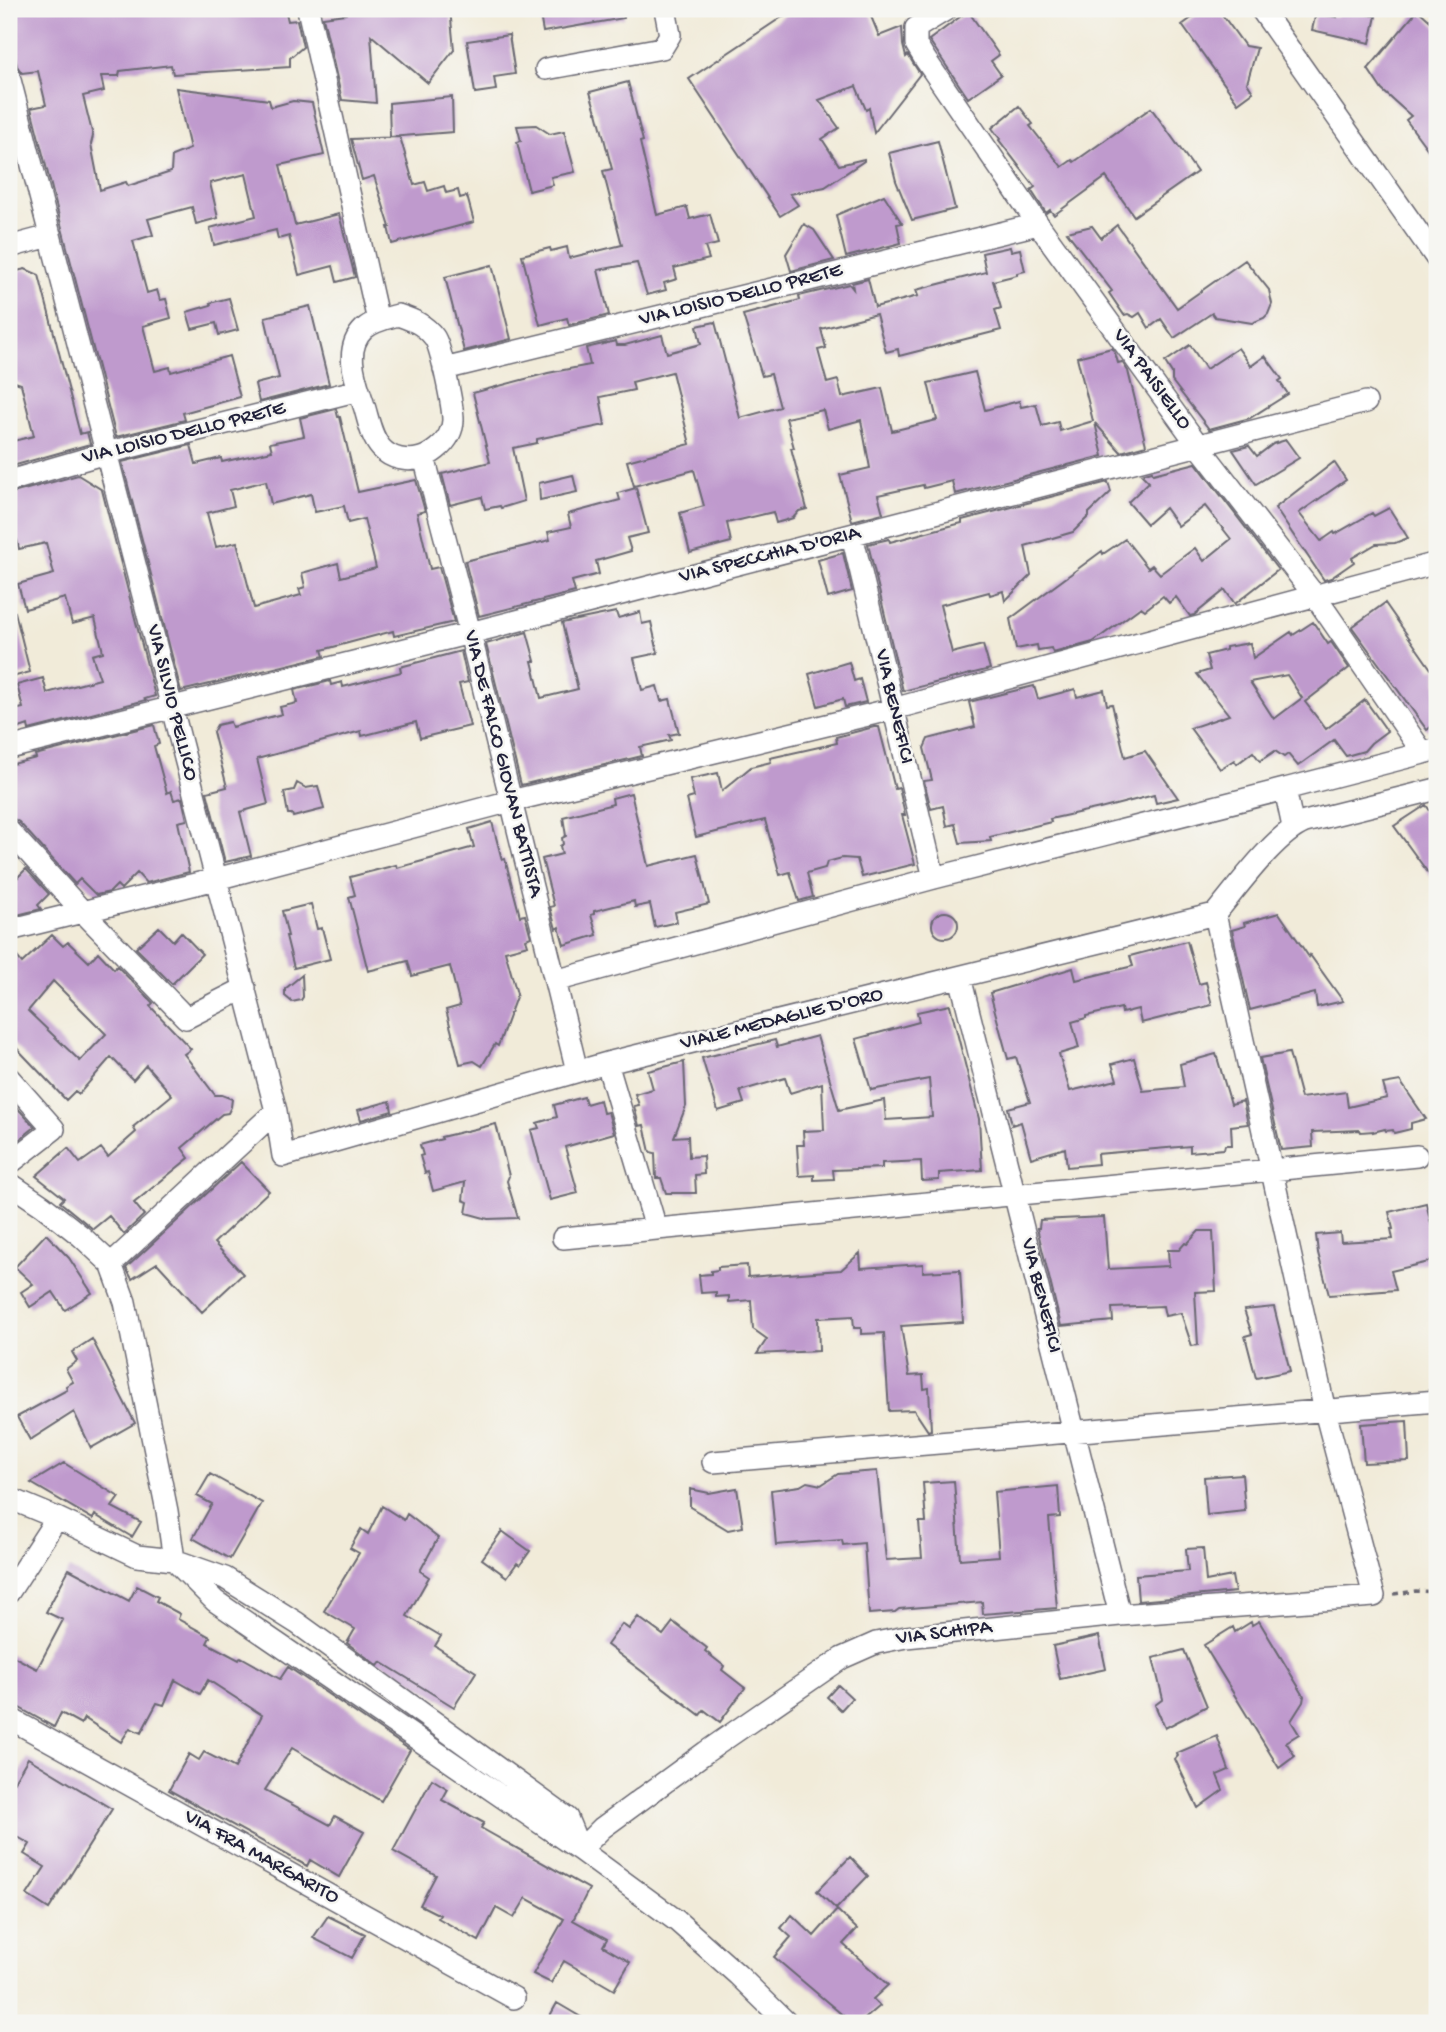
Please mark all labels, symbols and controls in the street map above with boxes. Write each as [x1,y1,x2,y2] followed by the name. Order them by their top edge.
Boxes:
[636,258,846,334] street label: VIA LOISIO DELLO PRETE
[1105,324,1196,436] street label: VIA PAISIELLO
[79,396,289,472] street label: VIA LOISIO DELLO PRETE
[676,521,865,591] street label: VIA SPECCHIA D'ORIA
[139,621,203,784] street label: VIA SILVIO PELLICO
[456,627,548,901] street label: VIA DE FALCO GIOVAN BATTISTA
[867,646,918,767] street label: VIA BENEFICI
[677,983,886,1058] street label: VIALE MEDAGLIE D'ORO
[1013,1235,1066,1356] street label: VIA BENEFICI
[894,1616,995,1652] street label: VIA SCHIPA
[178,1805,343,1911] street label: VIA FRA MARGARITO

